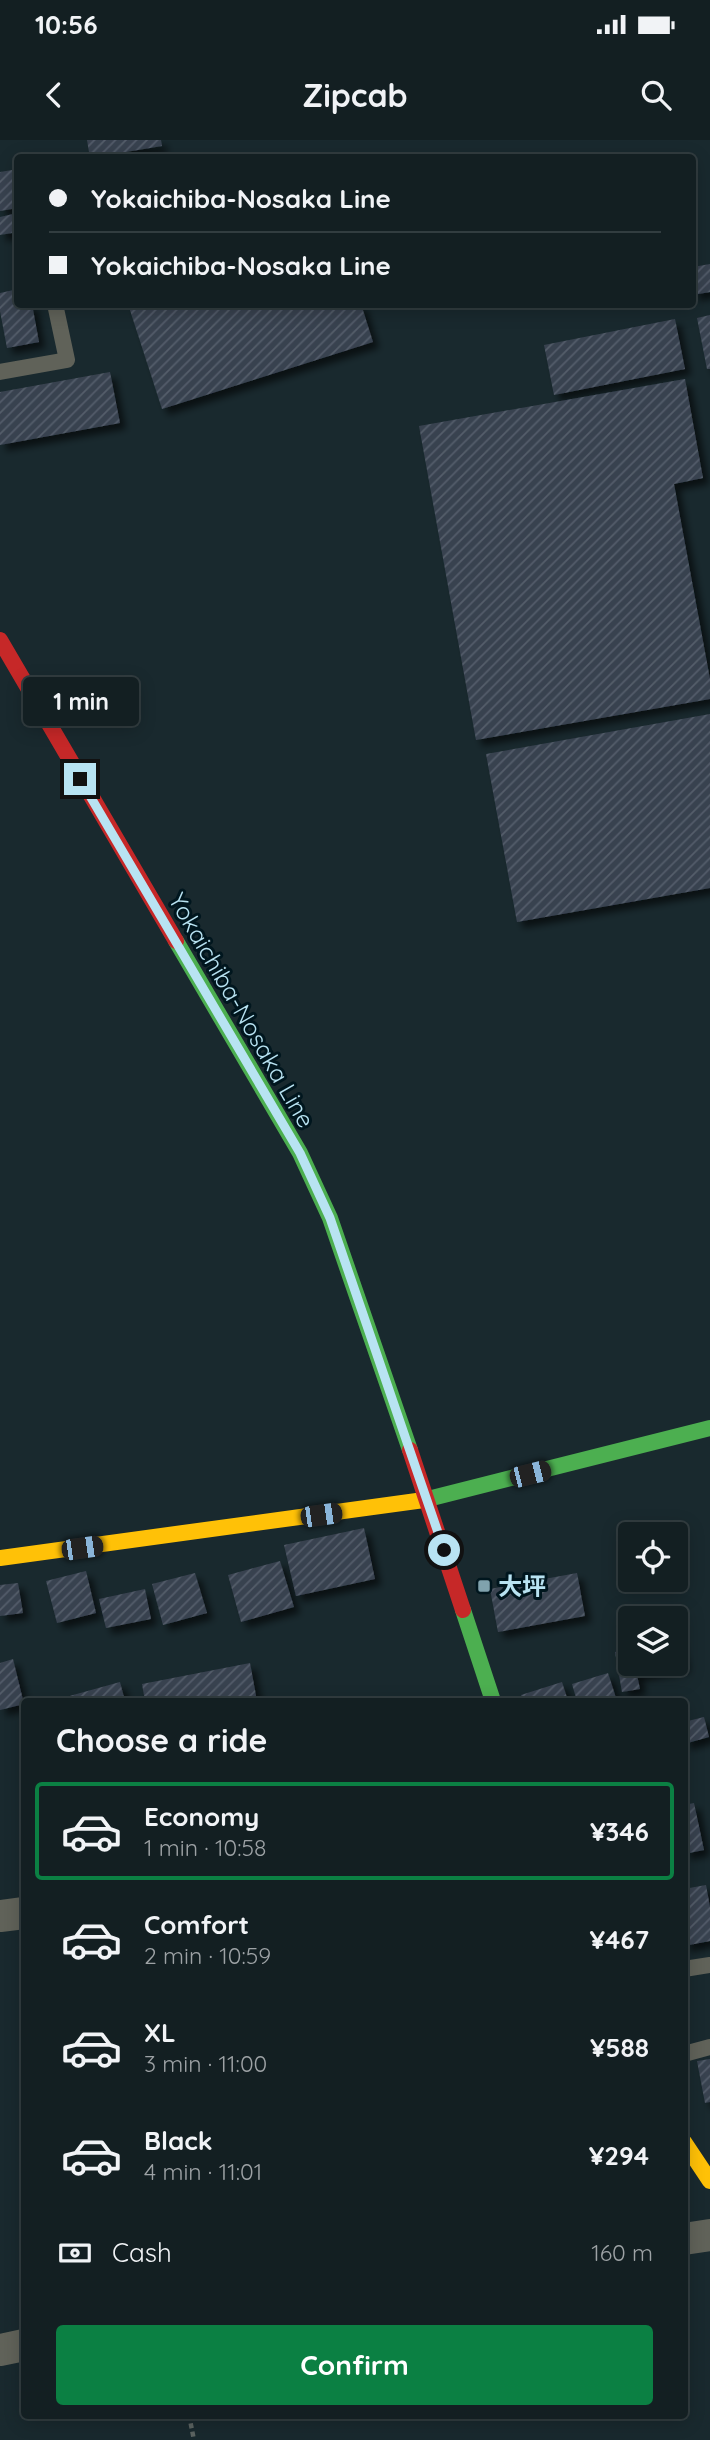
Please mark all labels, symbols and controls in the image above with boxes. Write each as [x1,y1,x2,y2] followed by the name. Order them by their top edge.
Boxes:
[35,8,98,41] text: 10:56
[302,75,408,115] text: Zipcab
[35,76,73,114] icon: back
[637,76,675,114] icon: search
[91,182,391,215] text: Yokaichiba-Nosaka Line
[91,249,391,282] text: Yokaichiba-Nosaka Line
[22,678,138,726] callout: 1 min
[53,687,109,716] text: 1 min
[64,763,96,795] route end
[162,887,322,1133] street label: Yokaichiba-Nosaka Line
[508,1459,553,1489] car
[299,1502,344,1528] car
[618,1522,688,1676] map controls
[618,1522,688,1592] button: locate
[428,1534,460,1566] route start
[60,1535,105,1561] car
[498,1571,546,1601] place label: 大坪
[476,1578,492,1594] marker: 大坪
[618,1606,688,1676] button: layers
[56,1720,268,1760] text: Choose a ride
[60,1800,123,1863] icon: car
[144,1800,259,1833] text: Economy
[590,1815,649,1848] text: ¥346
[144,1833,266,1862] text: 1 min · 10:58
[60,1908,123,1971] icon: car
[144,1908,249,1941] text: Comfort
[590,1923,649,1956] text: ¥467
[144,1941,271,1970] text: 2 min · 10:59
[60,2016,123,2079] icon: car
[144,2016,176,2049] text: XL
[590,2031,649,2064] text: ¥588
[144,2049,267,2078] text: 3 min · 11:00
[60,2124,123,2187] icon: car
[144,2124,213,2157] text: Black
[589,2139,649,2172] text: ¥294
[144,2157,262,2186] text: 4 min · 11:01
[56,2234,94,2272] icon: cash
[112,2236,172,2269] text: Cash
[591,2238,653,2267] text: 160 m
[56,2325,653,2405] button: Confirm

